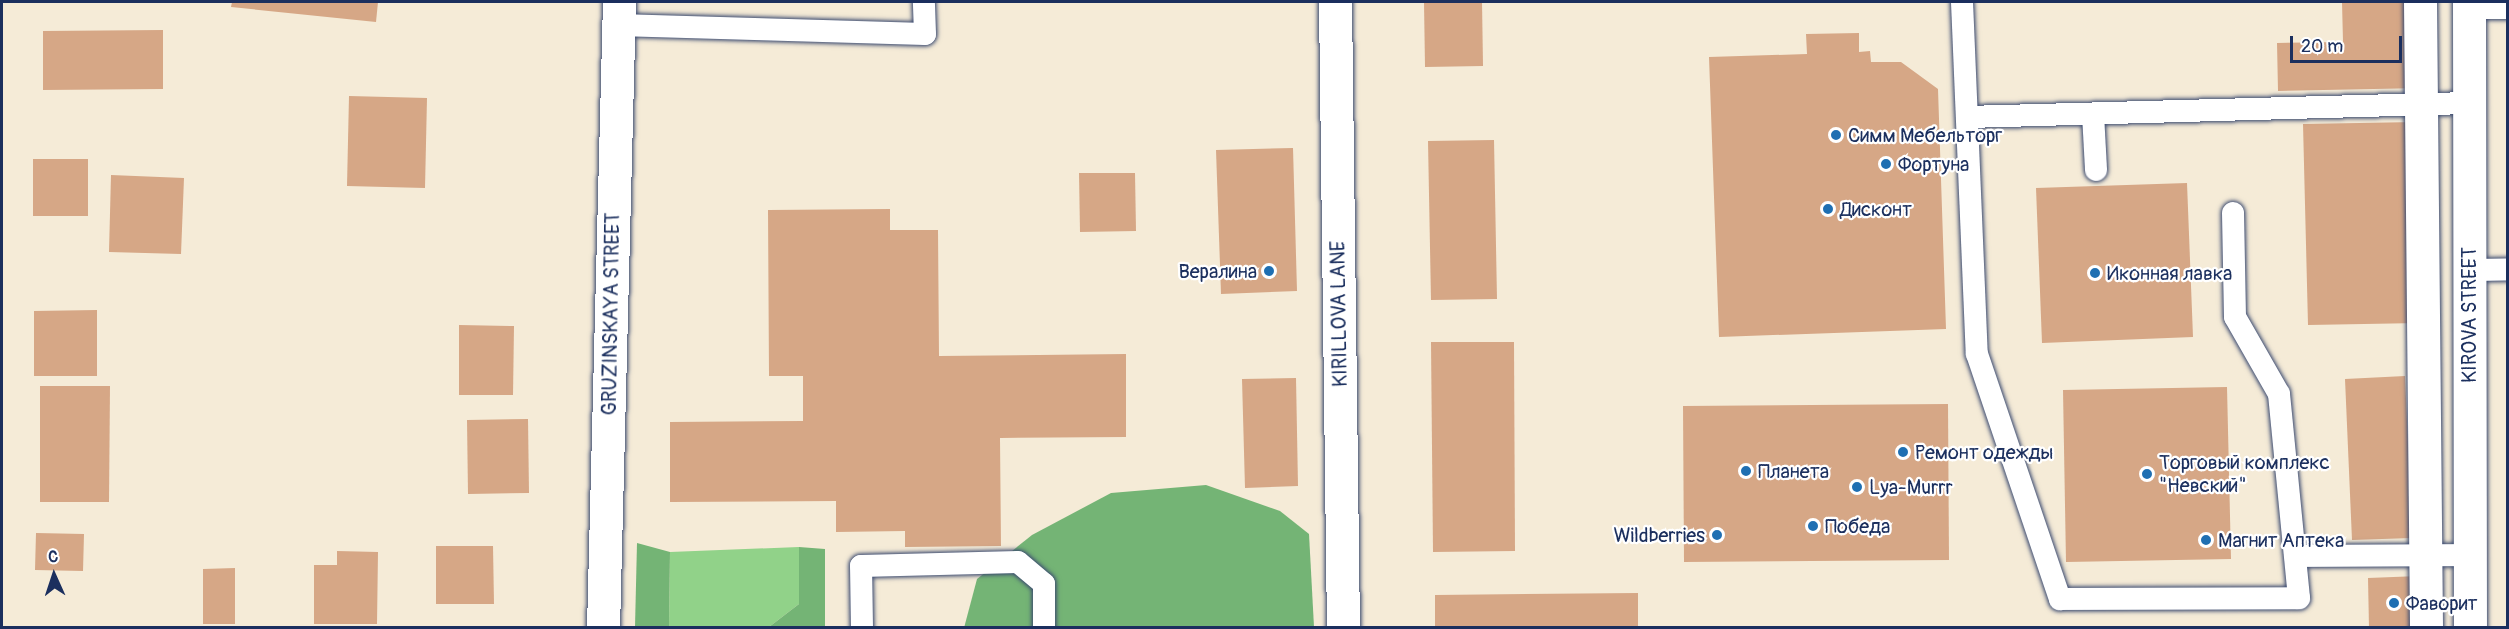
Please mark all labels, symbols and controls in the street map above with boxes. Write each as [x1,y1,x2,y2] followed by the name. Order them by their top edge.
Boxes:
[2293,24,2406,62] scale bar
[2301,35,2343,58] text: 20 m
[1848,123,2002,147] place label: Симм Мебельторг
[1829,128,1843,142] marker: Симм Мебельторг
[1898,152,1969,176] place label: Фортуна
[1879,157,1893,171] marker: Фортуна
[1840,197,1912,221] place label: Дисконт
[1821,202,1835,216] marker: Дисконт
[597,212,625,416] street label: GRUZINSKAYA STREET
[1326,241,1352,387] street label: KIRILLOVA LANE
[2457,247,2481,383] street label: KIROVA STREET
[1178,259,1257,283] place label: Вералина
[2107,261,2232,285] place label: Иконная лавка
[1262,264,1276,278] marker: Вералина
[2088,266,2102,280] marker: Иконная лавка
[1915,440,2053,464] place label: Ремонт одежды
[1896,445,1910,459] marker: Ремонт одежды
[2159,450,2330,497] place label: Торговый комплекс "Невский"
[1758,459,1829,483] place label: Планета
[1739,464,1753,478] marker: Планета
[2140,467,2154,481] marker: Торговый комплекс "Невский"
[1869,475,1953,499] place label: Lya-Murrr
[1850,480,1864,494] marker: Lya-Murrr
[1825,514,1890,538] place label: Победа
[1806,519,1820,533] marker: Победа
[1613,523,1705,547] place label: Wildberries
[1710,528,1724,542] marker: Wildberries
[2218,528,2344,552] place label: Магнит Аптека
[2199,533,2213,547] marker: Магнит Аптека
[24,545,84,605] north arrow
[48,547,59,567] text: С
[2406,591,2478,615] place label: Фаворит
[2387,596,2401,610] marker: Фаворит

